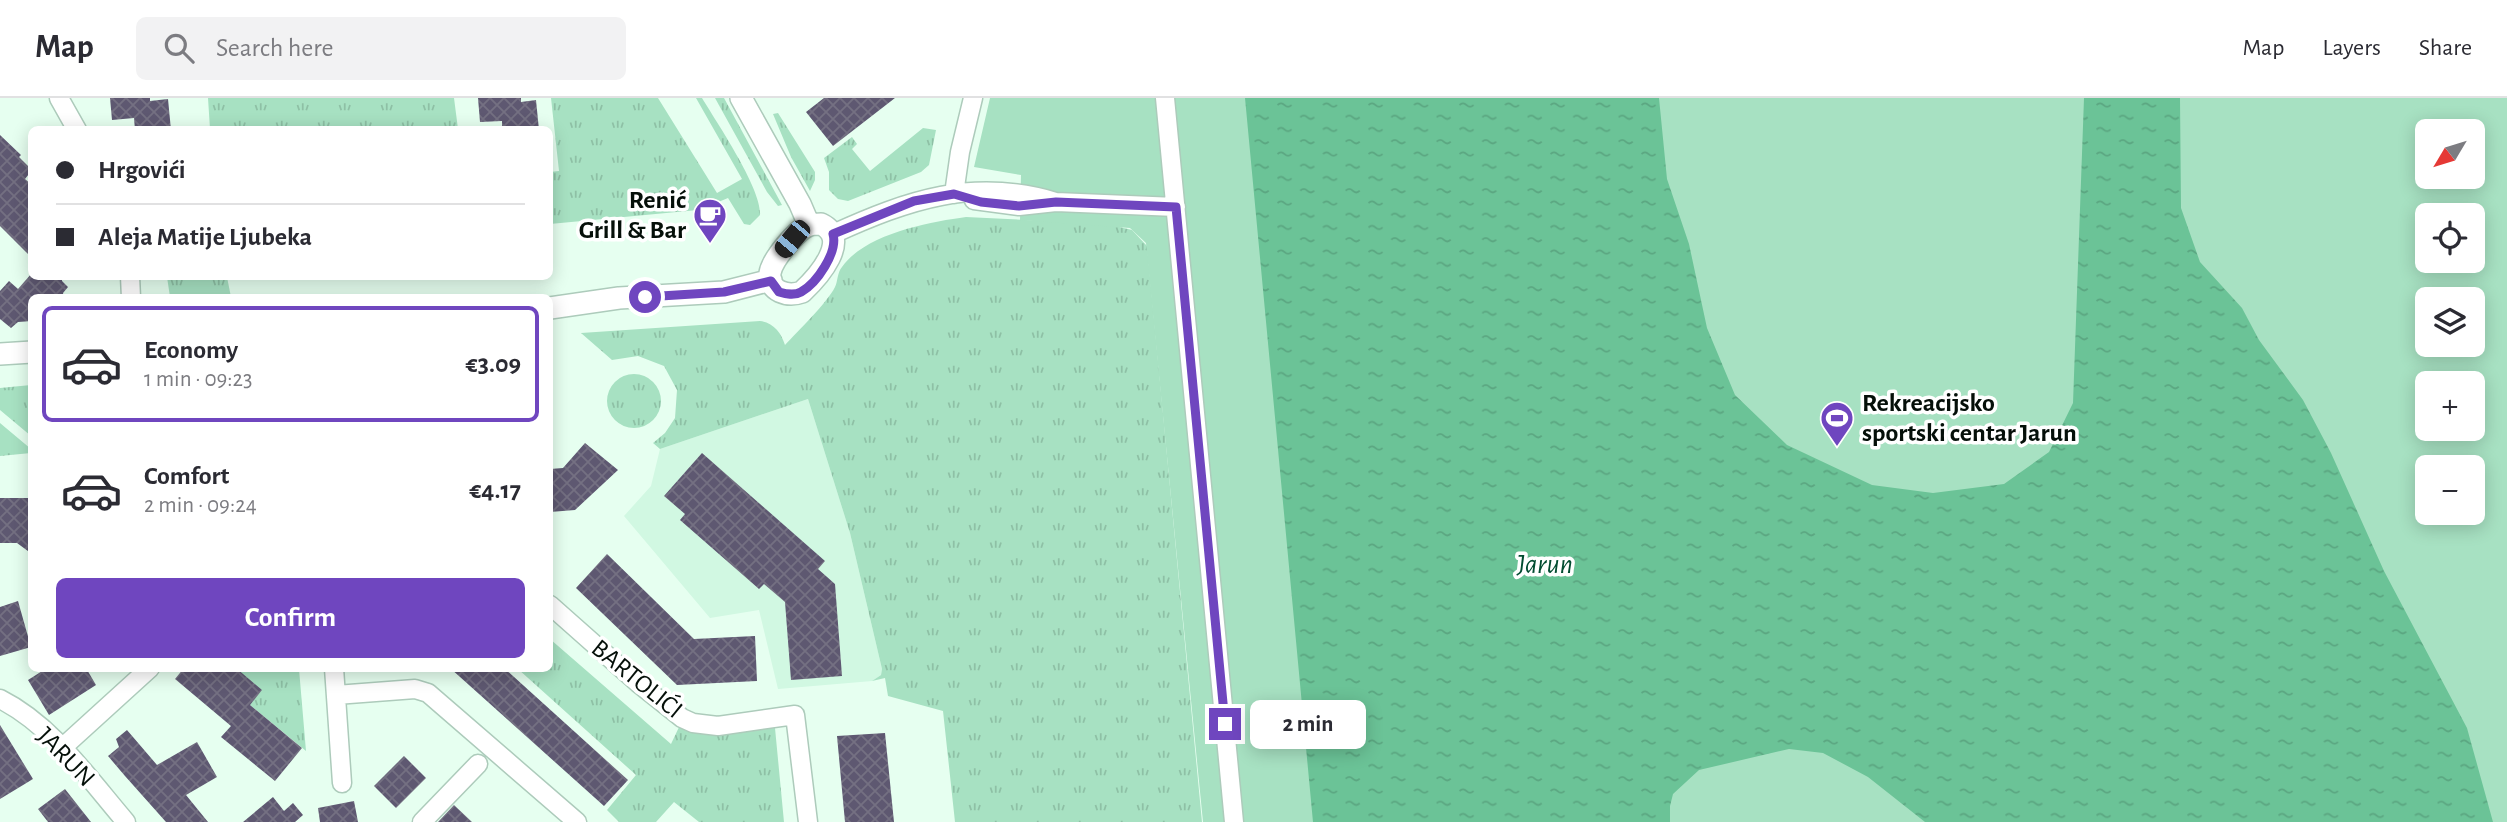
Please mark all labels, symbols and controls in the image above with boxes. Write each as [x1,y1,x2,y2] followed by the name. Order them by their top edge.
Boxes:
[136,17,626,80] search box
[160,29,198,67] icon: search
[35,31,94,64] text: Map
[216,35,334,61] text: Search here
[2242,36,2284,60] text: Map
[2322,36,2381,60] text: Layers
[2419,36,2472,60] text: Share
[2415,119,2485,189] north arrow
[2415,119,2485,525] map controls
[98,157,185,183] text: Hrgovići
[579,187,686,243] place label: Renić Grill & Bar
[691,196,729,245] cafe icon: Renić Grill & Bar
[2415,203,2485,273] button: locate
[771,216,814,262] car
[98,224,312,250] text: Aleja Matije Ljubeka
[629,281,661,313] route start
[2415,287,2485,357] button: layers
[60,333,123,396] icon: car
[144,337,238,363] text: Economy
[466,351,521,377] text: €3.09
[144,368,253,391] text: 1 min · 09:23
[2415,371,2485,441] button: +
[1862,390,2077,446] place label: Rekreacijsko sportski centar Jarun
[1818,399,1856,448] sports icon: Rekreacijsko sportski centar Jarun
[2415,455,2485,525] button: −
[60,459,123,522] icon: car
[144,463,229,489] text: Comfort
[469,477,521,503] text: €4.17
[144,494,257,517] text: 2 min · 09:24
[1516,551,1573,579] water label: Jarun
[56,578,525,658] button: Confirm
[587,633,689,723] street label: BARTOLIĆI
[1250,700,1365,748] callout: 2 min
[1209,708,1241,740] route end
[1282,713,1334,736] text: 2 min
[32,722,100,792] street label: JARUN

